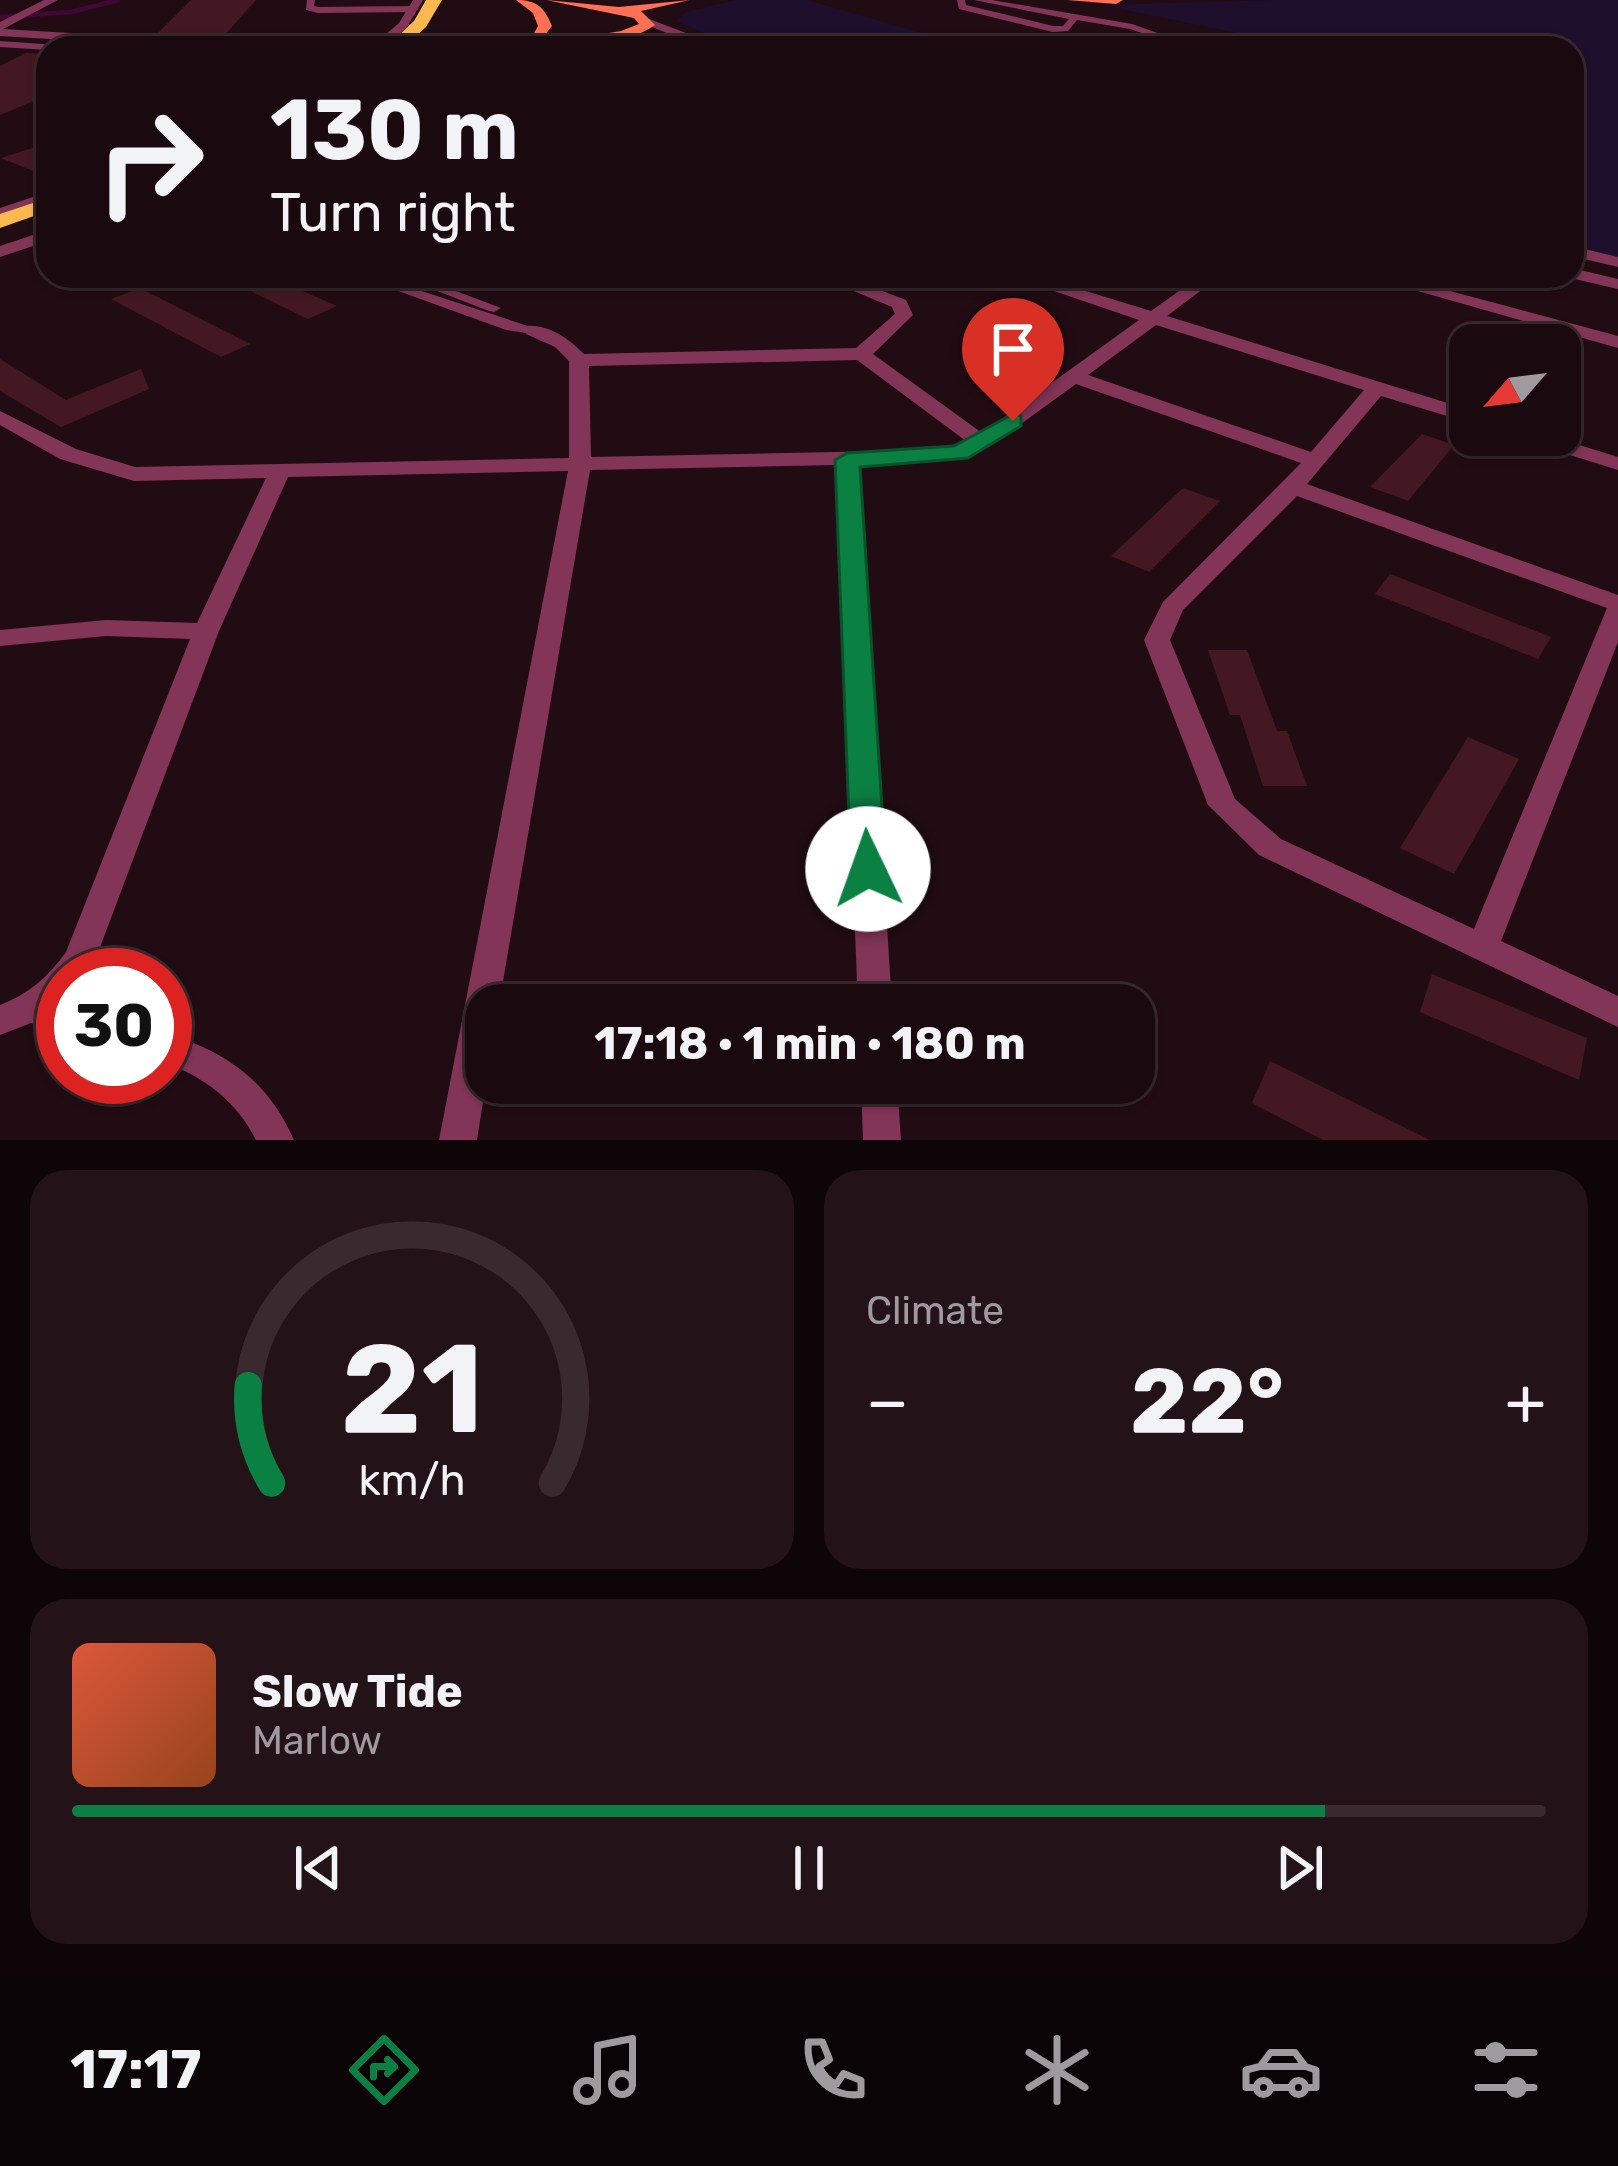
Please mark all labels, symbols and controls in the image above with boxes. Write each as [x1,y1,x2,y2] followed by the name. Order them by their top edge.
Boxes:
[270,80,519,180] text: 130 m
[72,84,228,240] icon: right
[270,181,515,245] text: Turn right
[962,298,1064,421] pin
[980,316,1046,382] icon: arrive
[1449,324,1581,456] north arrow
[1449,324,1581,456] map controls
[805,806,931,932] position arrow
[36,948,192,1104] speed limit sign: 30
[594,1017,1026,1070] text: 17:18 · 1 min · 180 m
[866,1288,1004,1334] text: Climate
[340,1315,484,1463] text: 21
[1130,1348,1284,1455] text: 22°
[866,1362,909,1441] text: −
[1505,1362,1546,1441] text: +
[358,1454,466,1505] text: km/h
[252,1665,463,1718] text: Slow Tide
[252,1718,382,1764] text: Marlow
[285,1835,351,1901] icon: previous
[776,1835,842,1901] icon: pause
[1267,1835,1333,1901] icon: next
[342,2028,426,2112] icon: directions
[566,2028,650,2112] icon: music
[791,2028,875,2112] icon: phone
[1015,2028,1099,2112] icon: climate
[1239,2028,1323,2112] icon: car
[1464,2028,1548,2112] icon: filters
[70,2038,202,2102] text: 17:17

